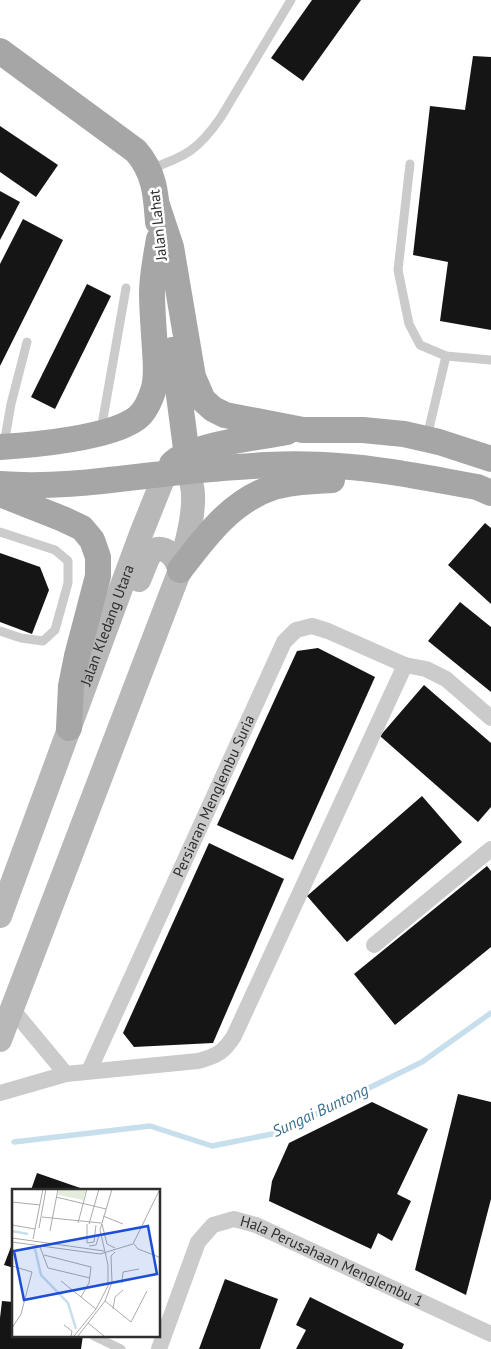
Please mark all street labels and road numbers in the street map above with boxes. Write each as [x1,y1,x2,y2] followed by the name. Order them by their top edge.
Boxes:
[144,189,171,263] street label: Jalan Lahat
[75,562,138,689] street label: Jalan Kledang Utara
[168,712,259,880] street label: Persiaran Menglembu Suria
[238,1211,427,1310] street label: Hala Perusahaan Menglembu 1

